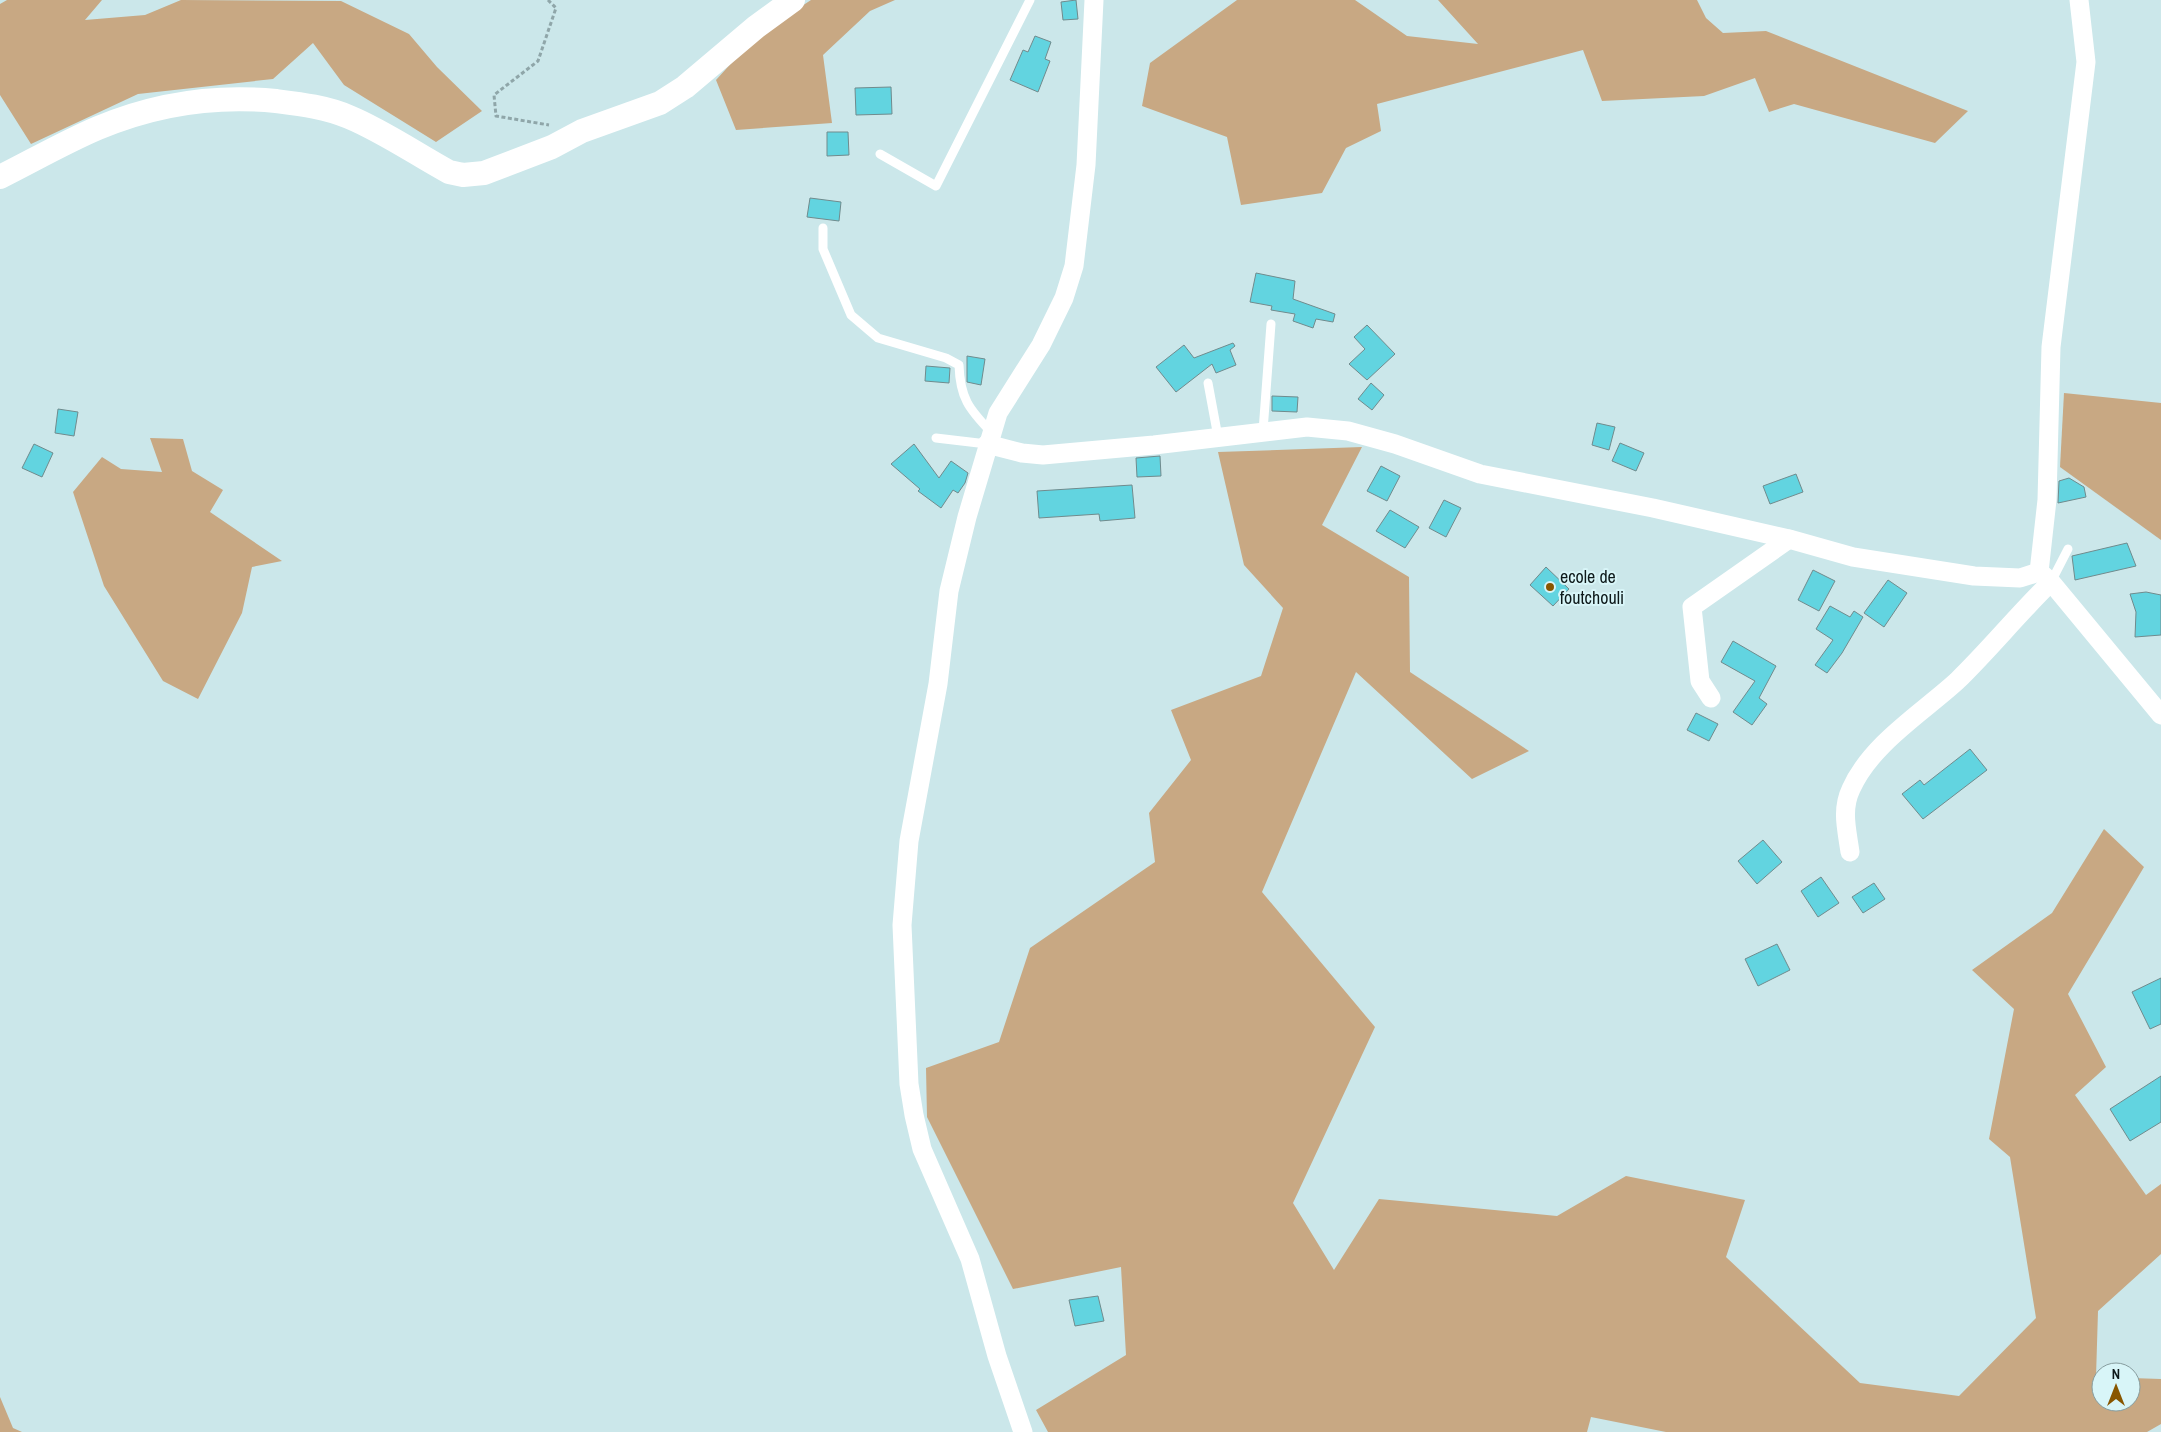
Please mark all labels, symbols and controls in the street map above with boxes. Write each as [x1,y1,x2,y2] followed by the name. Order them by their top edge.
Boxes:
[1560,564,1624,610] place label: ecole de foutchouli
[1544,581,1556,593] marker: ecole de foutchouli
[2091,1362,2141,1412] north arrow
[2112,1365,2120,1383] text: N

